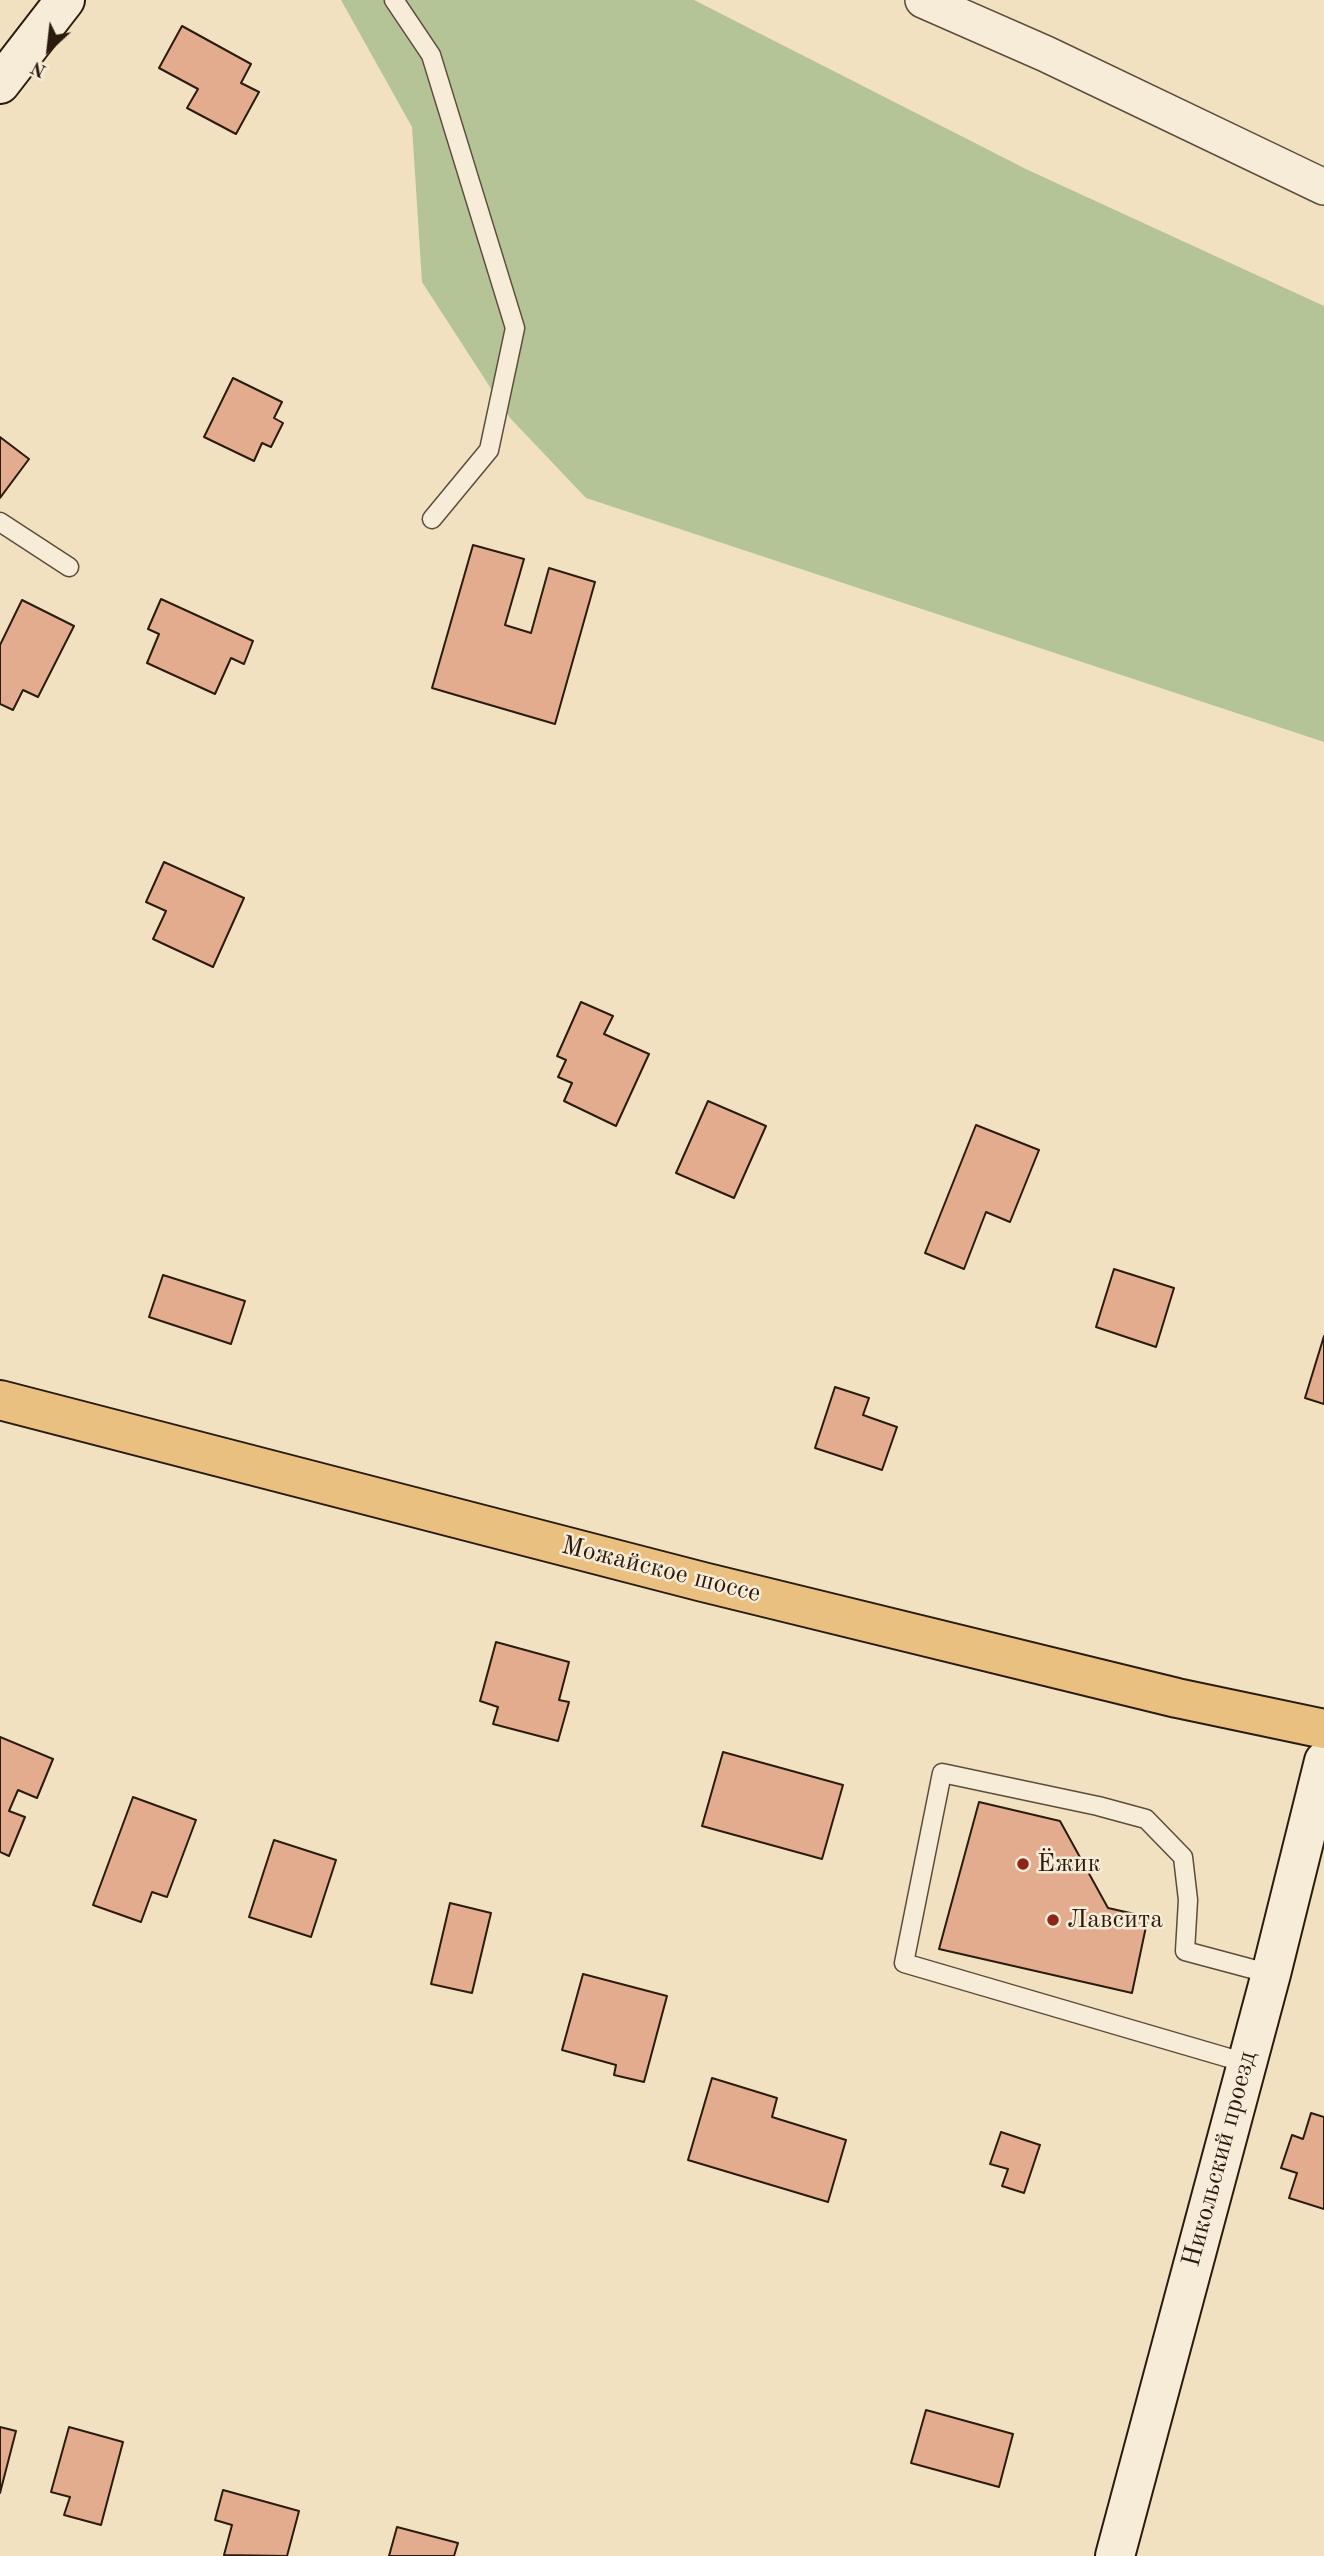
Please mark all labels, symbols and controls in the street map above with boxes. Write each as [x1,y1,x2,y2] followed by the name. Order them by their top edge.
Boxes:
[14,14,84,84] north arrow
[28,56,50,80] text: N
[558,1530,764,1610] street label: Можайское шоссе
[1037,1848,1101,1880] place label: Ёжик
[1015,1856,1031,1872] marker: Ёжик
[1067,1904,1163,1936] place label: Лавсита
[1045,1912,1061,1928] marker: Лавсита
[1176,2048,1264,2270] street label: Никольский проезд

